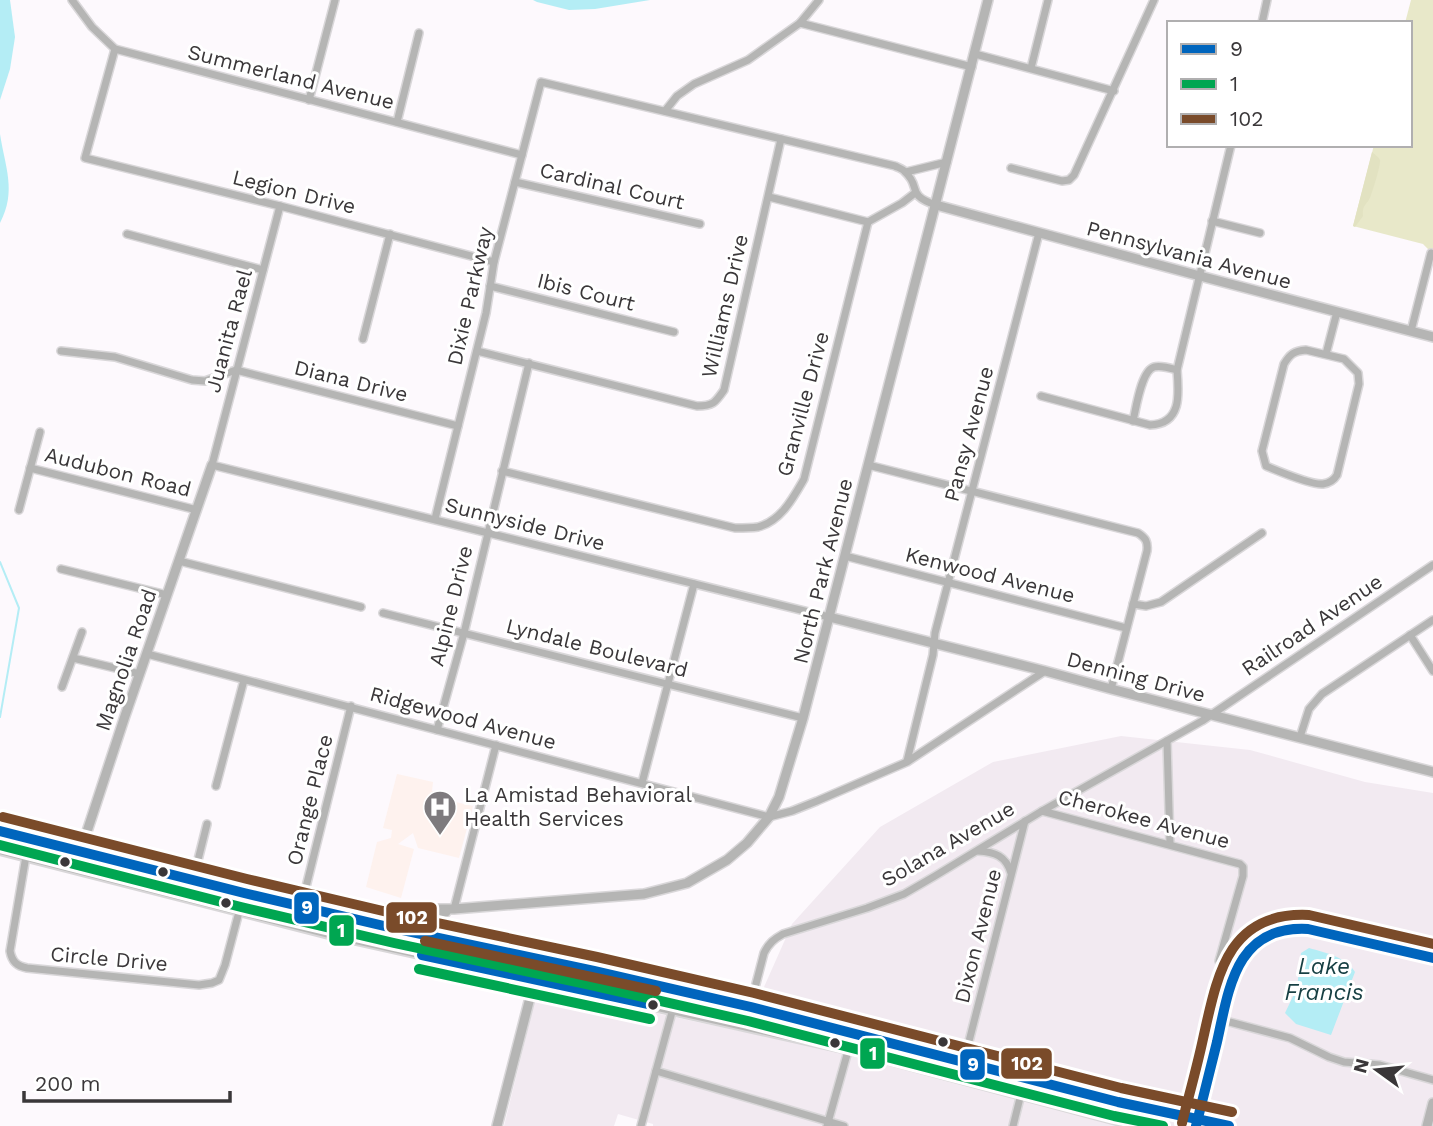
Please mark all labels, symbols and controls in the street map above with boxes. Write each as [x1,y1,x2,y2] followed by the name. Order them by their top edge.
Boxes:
[1167,21,1412,147] legend
[1230,36,1243,61] text: 9
[185,39,397,114] street label: Summerland Avenue
[1230,71,1238,96] text: 1
[1230,106,1264,131] text: 102
[537,157,687,214] street label: Cardinal Court
[230,164,358,219] street label: Legion Drive
[1084,215,1294,294] street label: Pennsylvania Avenue
[441,224,498,368] street label: Dixie Parkway
[696,232,753,380] street label: Williams Drive
[200,266,257,395] street label: Juanita Rael
[535,267,638,316] street label: Ibis Court
[771,329,834,479] street label: Granville Drive
[292,354,411,407] street label: Diana Drive
[938,363,999,504] street label: Pansy Avenue
[42,441,194,502] street label: Audubon Road
[787,476,858,666] street label: North Park Avenue
[443,492,608,555] street label: Sunnyside Drive
[903,541,1078,608] street label: Kenwood Avenue
[423,543,478,669] street label: Alpine Drive
[1237,568,1387,681] street label: Railroad Avenue
[90,586,161,734] street label: Magnolia Road
[504,613,691,682] street label: Lyndale Boulevard
[1064,646,1208,707] street label: Denning Drive
[367,681,559,754] street label: Ridgewood Avenue
[281,732,338,868] street label: Orange Place
[464,782,692,831] place label: La Amistad Behavioral Health Services
[1056,784,1233,853] street label: Cherokee Avenue
[421,788,459,837] hospital icon: La Amistad Behavioral Health Services
[877,795,1019,892] street label: Solana Avenue
[58,855,72,869] unlabelled marker
[156,865,170,879] unlabelled marker
[949,866,1006,1006] street label: Dixon Avenue
[293,891,320,925] line badge: 9
[219,896,233,910] unlabelled marker
[301,896,313,919] text: 9
[385,901,438,934] line badge: 102
[396,906,428,929] text: 102
[328,914,355,947] line badge: 1
[337,919,345,942] text: 1
[49,941,169,976] street label: Circle Drive
[1284,953,1364,1006] water label: Lake Francis
[646,998,660,1012] unlabelled marker
[936,1035,950,1049] unlabelled marker
[1342,1035,1412,1105] north arrow
[828,1036,842,1050] unlabelled marker
[859,1037,886,1070] line badge: 1
[869,1042,877,1065] text: 1
[1000,1047,1053,1080] line badge: 102
[959,1048,986,1081] line badge: 9
[1011,1052,1043,1075] text: 102
[967,1053,979,1076] text: 9
[1348,1056,1374,1076] text: N
[24,1060,231,1104] scale bar
[35,1071,101,1096] text: 200 m

